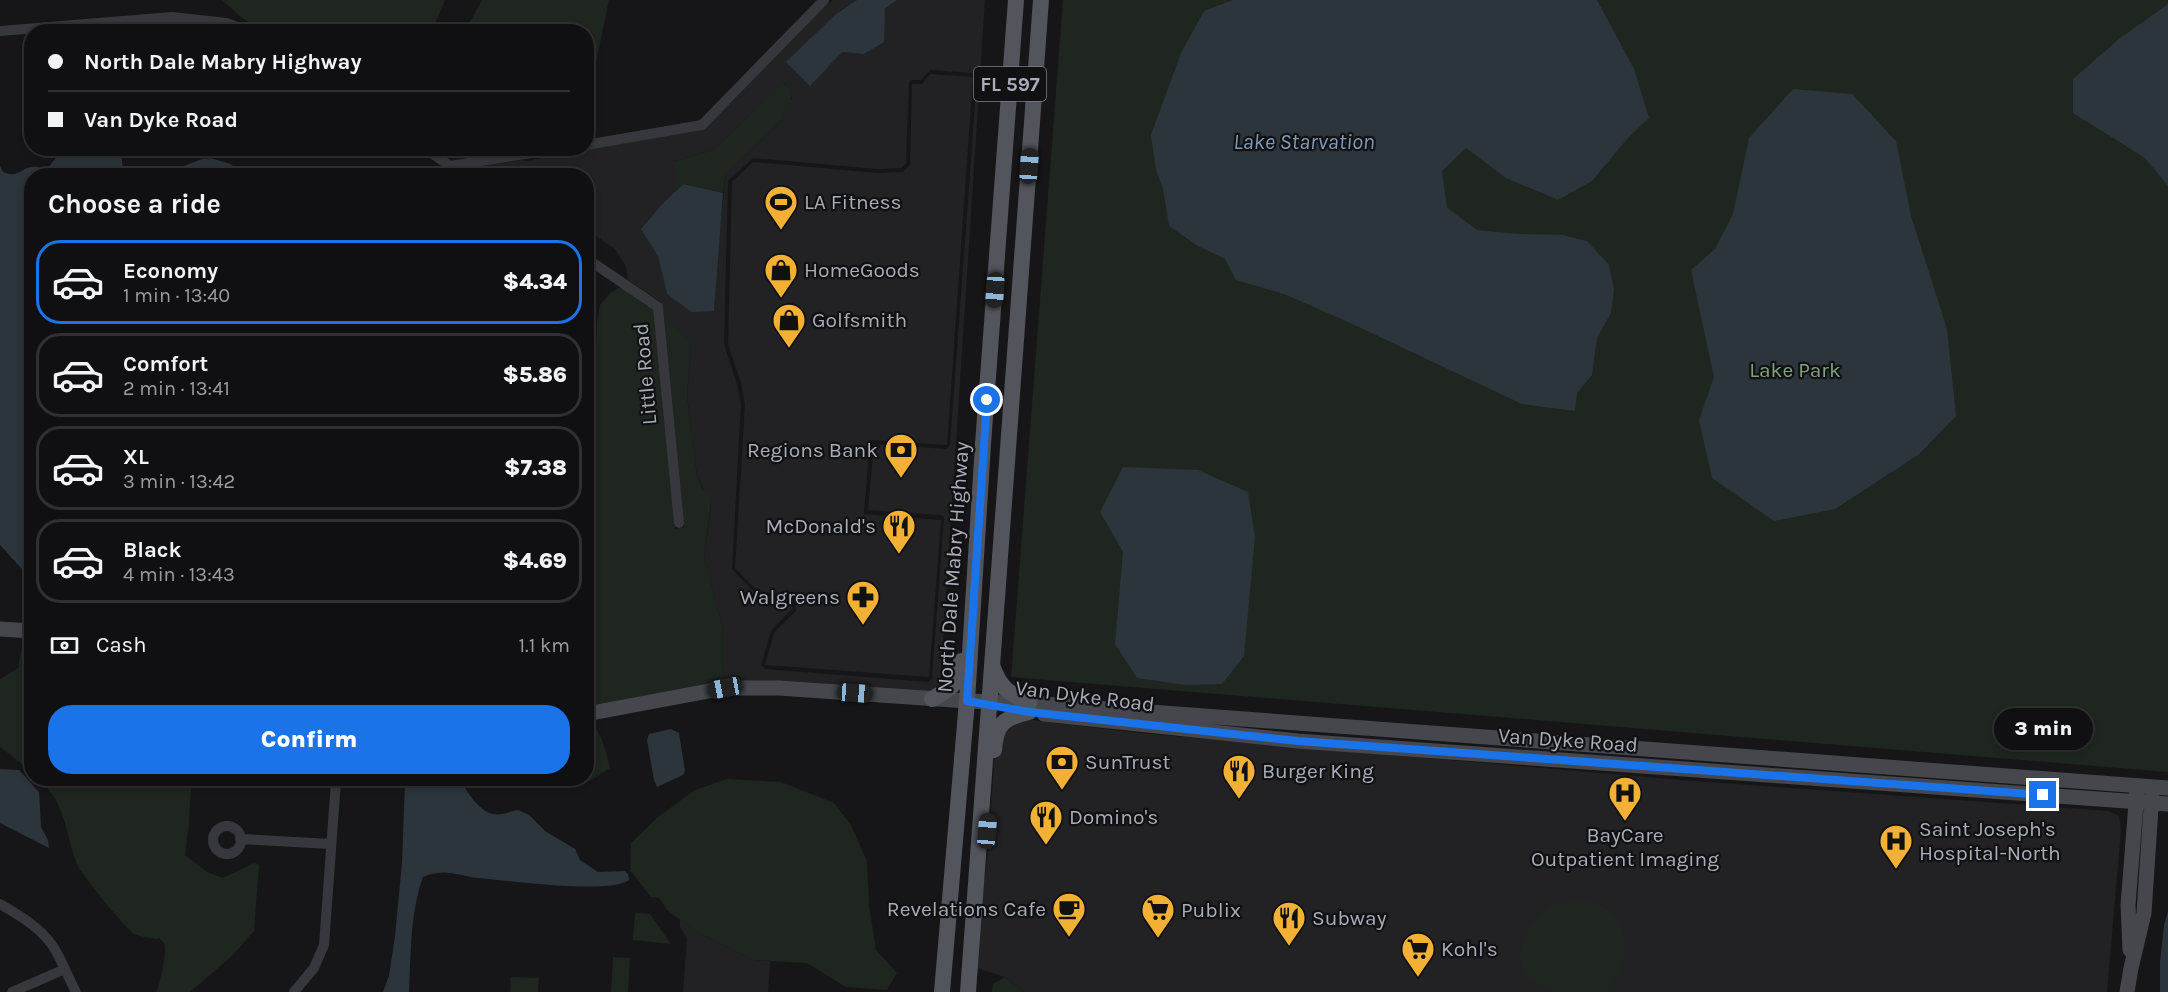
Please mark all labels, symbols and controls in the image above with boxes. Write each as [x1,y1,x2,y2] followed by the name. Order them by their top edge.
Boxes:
[84,49,361,75] text: North Dale Mabry Highway
[974,67,1046,101] road number: FL 597
[84,107,238,133] text: Van Dyke Road
[1233,129,1375,155] water label: Lake Starvation
[1019,147,1039,185] car
[763,184,799,231] sports icon: LA Fitness
[48,188,221,220] text: Choose a ride
[804,190,902,214] place label: LA Fitness
[763,252,799,299] shop icon: HomeGoods
[51,255,105,309] icon: car
[123,258,218,284] text: Economy
[804,258,920,282] place label: HomeGoods
[503,269,567,295] text: $4.34
[985,271,1005,309] car
[123,284,230,307] text: 1 min · 13:40
[771,302,807,349] shop icon: Golfsmith
[812,308,907,332] place label: Golfsmith
[629,322,661,426] street label: Little Road
[51,348,105,402] icon: car
[123,351,208,377] text: Comfort
[1749,358,1841,382] park label: Lake Park
[503,362,567,388] text: $5.86
[123,377,230,400] text: 2 min · 13:41
[973,386,1000,413] route start
[883,432,919,479] bank icon: Regions Bank
[747,438,878,462] place label: Regions Bank
[932,440,974,693] street label: North Dale Mabry Highway
[51,441,105,495] icon: car
[123,444,149,470] text: XL
[504,455,567,481] text: $7.38
[123,470,235,493] text: 3 min · 13:42
[881,508,917,555] restaurant icon: McDonald's
[766,514,876,538] place label: McDonald's
[51,534,105,588] icon: car
[123,537,182,563] text: Black
[503,548,567,574] text: $4.69
[123,563,235,586] text: 4 min · 13:43
[845,579,881,626] pharmacy icon: Walgreens
[740,585,840,609] place label: Walgreens
[48,629,81,662] icon: cash
[96,632,146,658] text: Cash
[518,634,570,657] text: 1.1 km
[706,676,744,700] car
[1014,676,1156,716] street label: Van Dyke Road
[836,683,874,703] car
[48,705,570,774] button: Confirm
[1994,708,2092,750] callout: 3 min
[2015,717,2072,740] text: 3 min
[1497,723,1639,757] street label: Van Dyke Road
[1044,744,1080,791] bank icon: SunTrust
[1085,750,1170,774] place label: SunTrust
[1221,753,1257,800] restaurant icon: Burger King
[1262,759,1374,783] place label: Burger King
[1607,775,1643,822] hospital icon: BayCare Outpatient Imaging
[2029,781,2056,808] route end
[1028,799,1064,846] restaurant icon: Domino's
[1069,805,1158,829] place label: Domino's
[976,812,998,850] car
[1919,817,2061,865] place label: Saint Joseph's Hospital-North
[1531,823,1719,871] place label: BayCare Outpatient Imaging
[1878,823,1914,870] hospital icon: Saint Joseph's Hospital-North
[1051,891,1087,938] cafe icon: Revelations Cafe
[1140,892,1176,939] supermarket icon: Publix
[887,897,1046,921] place label: Revelations Cafe
[1181,898,1241,922] place label: Publix
[1271,900,1307,947] restaurant icon: Subway
[1312,906,1387,930] place label: Subway
[1400,931,1436,978] supermarket icon: Kohl's
[1441,937,1498,961] place label: Kohl's

